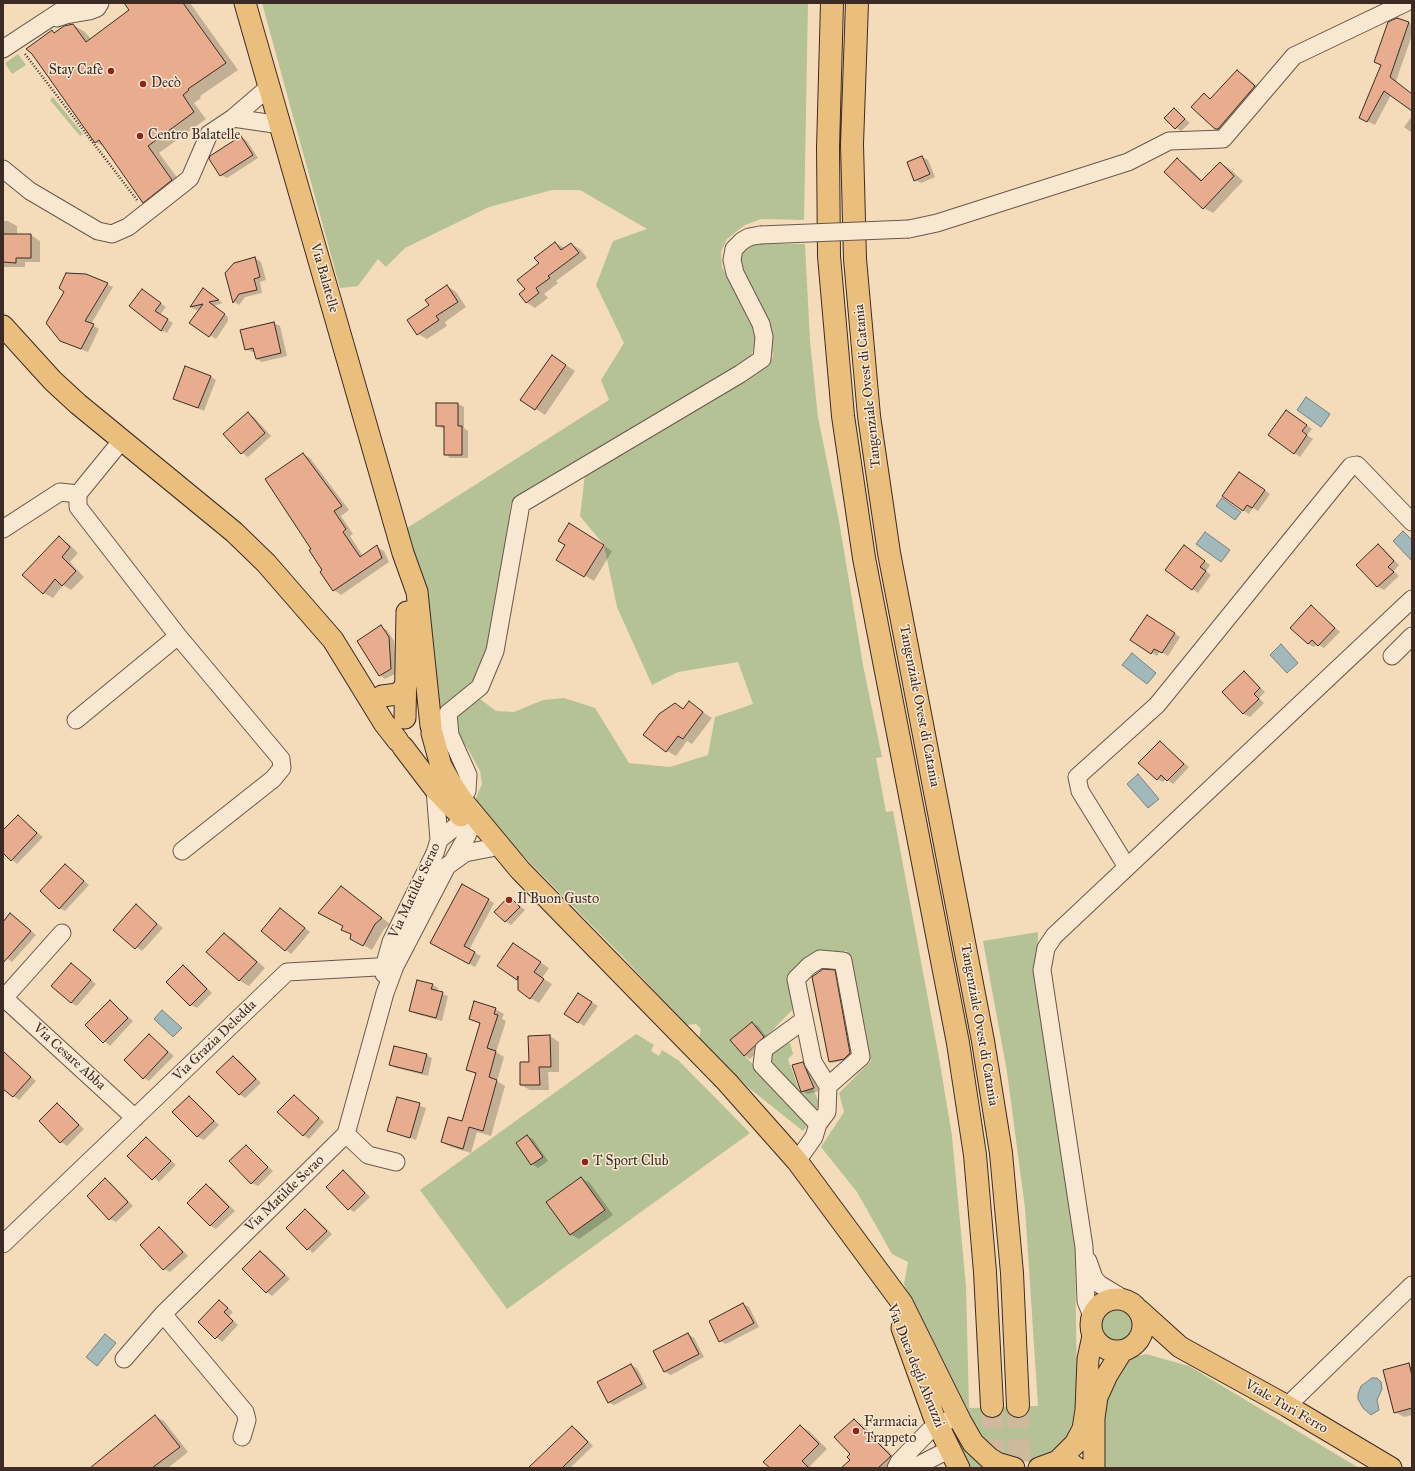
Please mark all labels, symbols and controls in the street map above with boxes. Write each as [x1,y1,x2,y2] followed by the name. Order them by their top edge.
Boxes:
[49,63,103,79] place label: Stay Cafè
[106,66,116,76] marker: Stay Cafè
[151,76,181,92] place label: Decò
[138,79,148,89] marker: Decò
[148,128,240,144] place label: Centro Balatelle
[135,131,145,141] marker: Centro Balatelle
[306,241,342,315] street label: Via Balatelle
[851,303,885,469] street label: Tangenziale Ovest di Catania
[895,624,943,788] street label: Tangenziale Ovest di Catania
[386,841,444,941] street label: Via Matilde Serao
[517,892,599,908] place label: Il Buon Gusto
[504,895,514,905] marker: Il Buon Gusto
[956,942,1002,1108] street label: Tangenziale Ovest di Catania
[170,997,260,1085] street label: Via Grazia Deledda
[29,1020,109,1094] street label: Via Cesare Abba
[242,1152,328,1236] street label: Via Matilde Serao
[593,1154,669,1170] place label: T Sport Club
[580,1157,590,1167] marker: T Sport Club
[883,1302,947,1430] street label: Via Duca degli Abruzzi
[1241,1376,1331,1438] street label: Viale Turi Ferro
[864,1415,917,1448] place label: Farmacia Trappeto
[851,1426,861,1436] marker: Farmacia Trappeto

